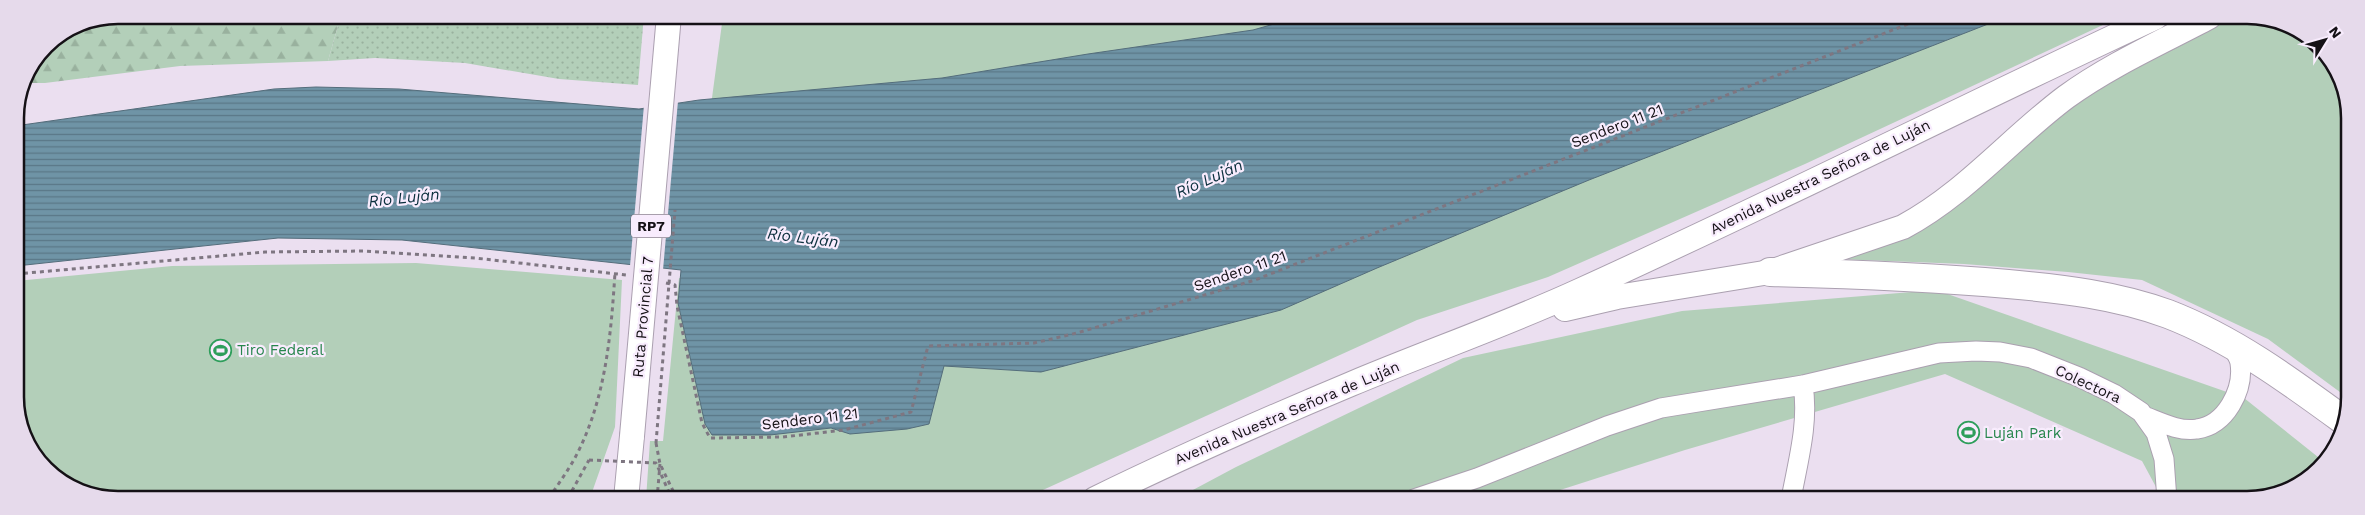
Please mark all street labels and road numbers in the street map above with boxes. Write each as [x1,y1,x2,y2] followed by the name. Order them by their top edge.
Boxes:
[1569,100,1665,152] street label: Sendero 11 21
[1707,116,1933,238] street label: Avenida Nuestra Señora de Luján
[631,215,671,238] road number: RP7
[1191,247,1289,295] street label: Sendero 11 21
[629,256,657,378] street label: Ruta Provincial 7
[1172,357,1402,469] street label: Avenida Nuestra Señora de Luján
[2052,361,2124,407] street label: Colectora
[761,404,859,434] street label: Sendero 11 21

